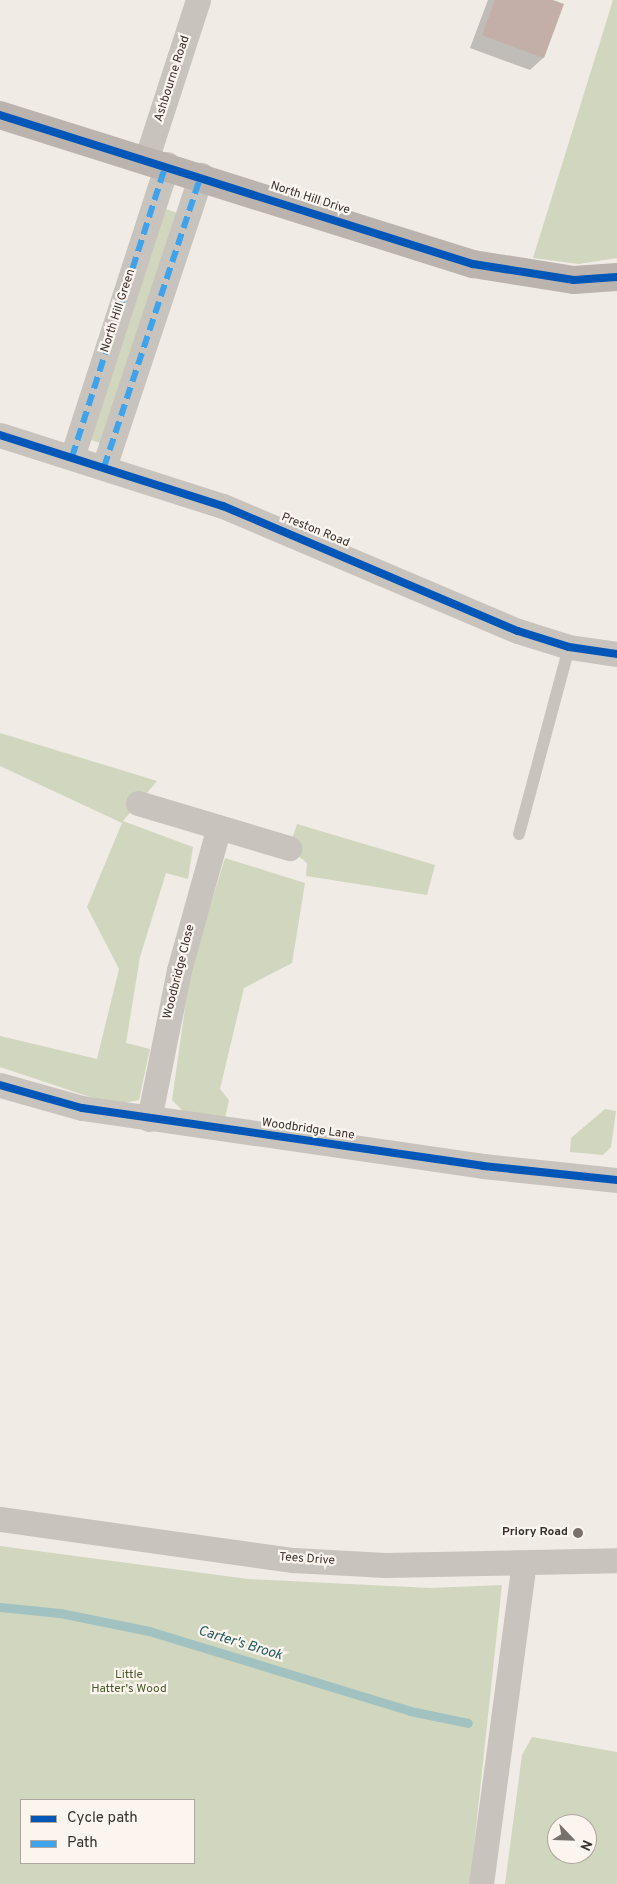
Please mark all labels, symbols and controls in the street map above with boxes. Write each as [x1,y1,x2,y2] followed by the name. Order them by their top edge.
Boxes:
[152,34,194,124] street label: Ashbourne Road
[268,179,352,219] street label: North Hill Drive
[99,267,139,355] street label: North Hill Green
[279,511,351,551] street label: Preston Road
[161,923,199,1021] street label: Woodbridge Close
[260,1116,356,1144] street label: Woodbridge Lane
[502,1526,568,1540] place label: Priory Road
[572,1527,584,1539] marker: Priory Road
[279,1551,335,1569] street label: Tees Drive
[196,1623,284,1665] water label: Carter's Brook
[91,1669,167,1697] park label: Little Hatter's Wood
[20,1799,195,1864] legend
[67,1809,138,1828] text: Cycle path
[547,1814,597,1864] north arrow
[67,1834,98,1853] text: Path
[575,1837,595,1853] text: N

